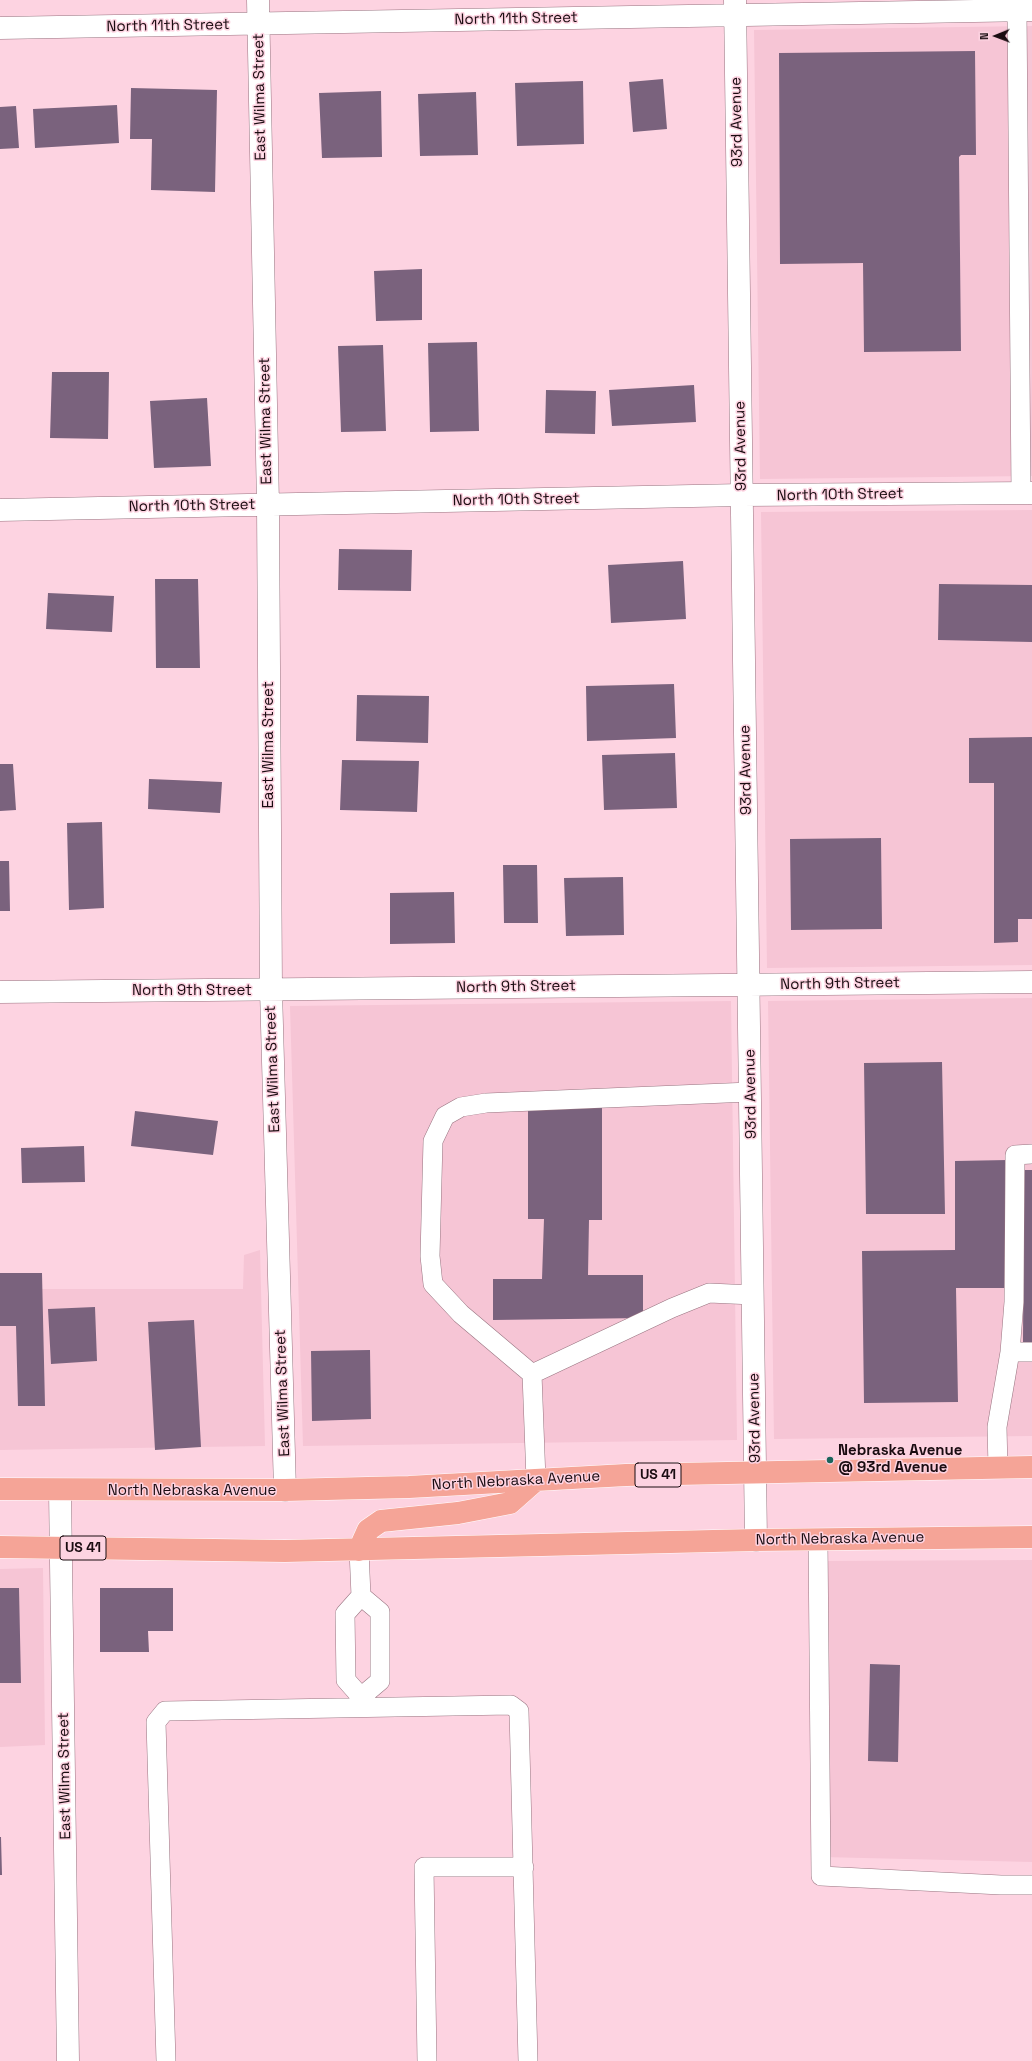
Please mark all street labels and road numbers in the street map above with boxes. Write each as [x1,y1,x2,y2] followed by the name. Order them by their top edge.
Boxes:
[454,9,578,29] street label: North 11th Street
[106,16,230,36] street label: North 11th Street
[250,33,270,161] street label: East Wilma Street
[727,77,747,167] street label: 93rd Avenue
[256,357,276,485] street label: East Wilma Street
[731,401,751,491] street label: 93rd Avenue
[777,485,903,505] street label: North 10th Street
[453,490,579,510] street label: North 10th Street
[129,496,255,516] street label: North 10th Street
[260,681,278,809] street label: East Wilma Street
[736,725,756,815] street label: 93rd Avenue
[780,974,900,994] street label: North 9th Street
[456,977,576,997] street label: North 9th Street
[132,982,252,1000] street label: North 9th Street
[262,1005,284,1133] street label: East Wilma Street
[741,1049,761,1139] street label: 93rd Avenue
[272,1329,294,1457] street label: East Wilma Street
[745,1373,765,1463] street label: 93rd Avenue
[635,1463,681,1487] road number: US 41
[431,1468,601,1494] street label: North Nebraska Avenue
[108,1482,276,1500] street label: North Nebraska Avenue
[756,1529,924,1549] street label: North Nebraska Avenue
[60,1536,106,1560] road number: US 41
[55,1712,75,1840] street label: East Wilma Street

